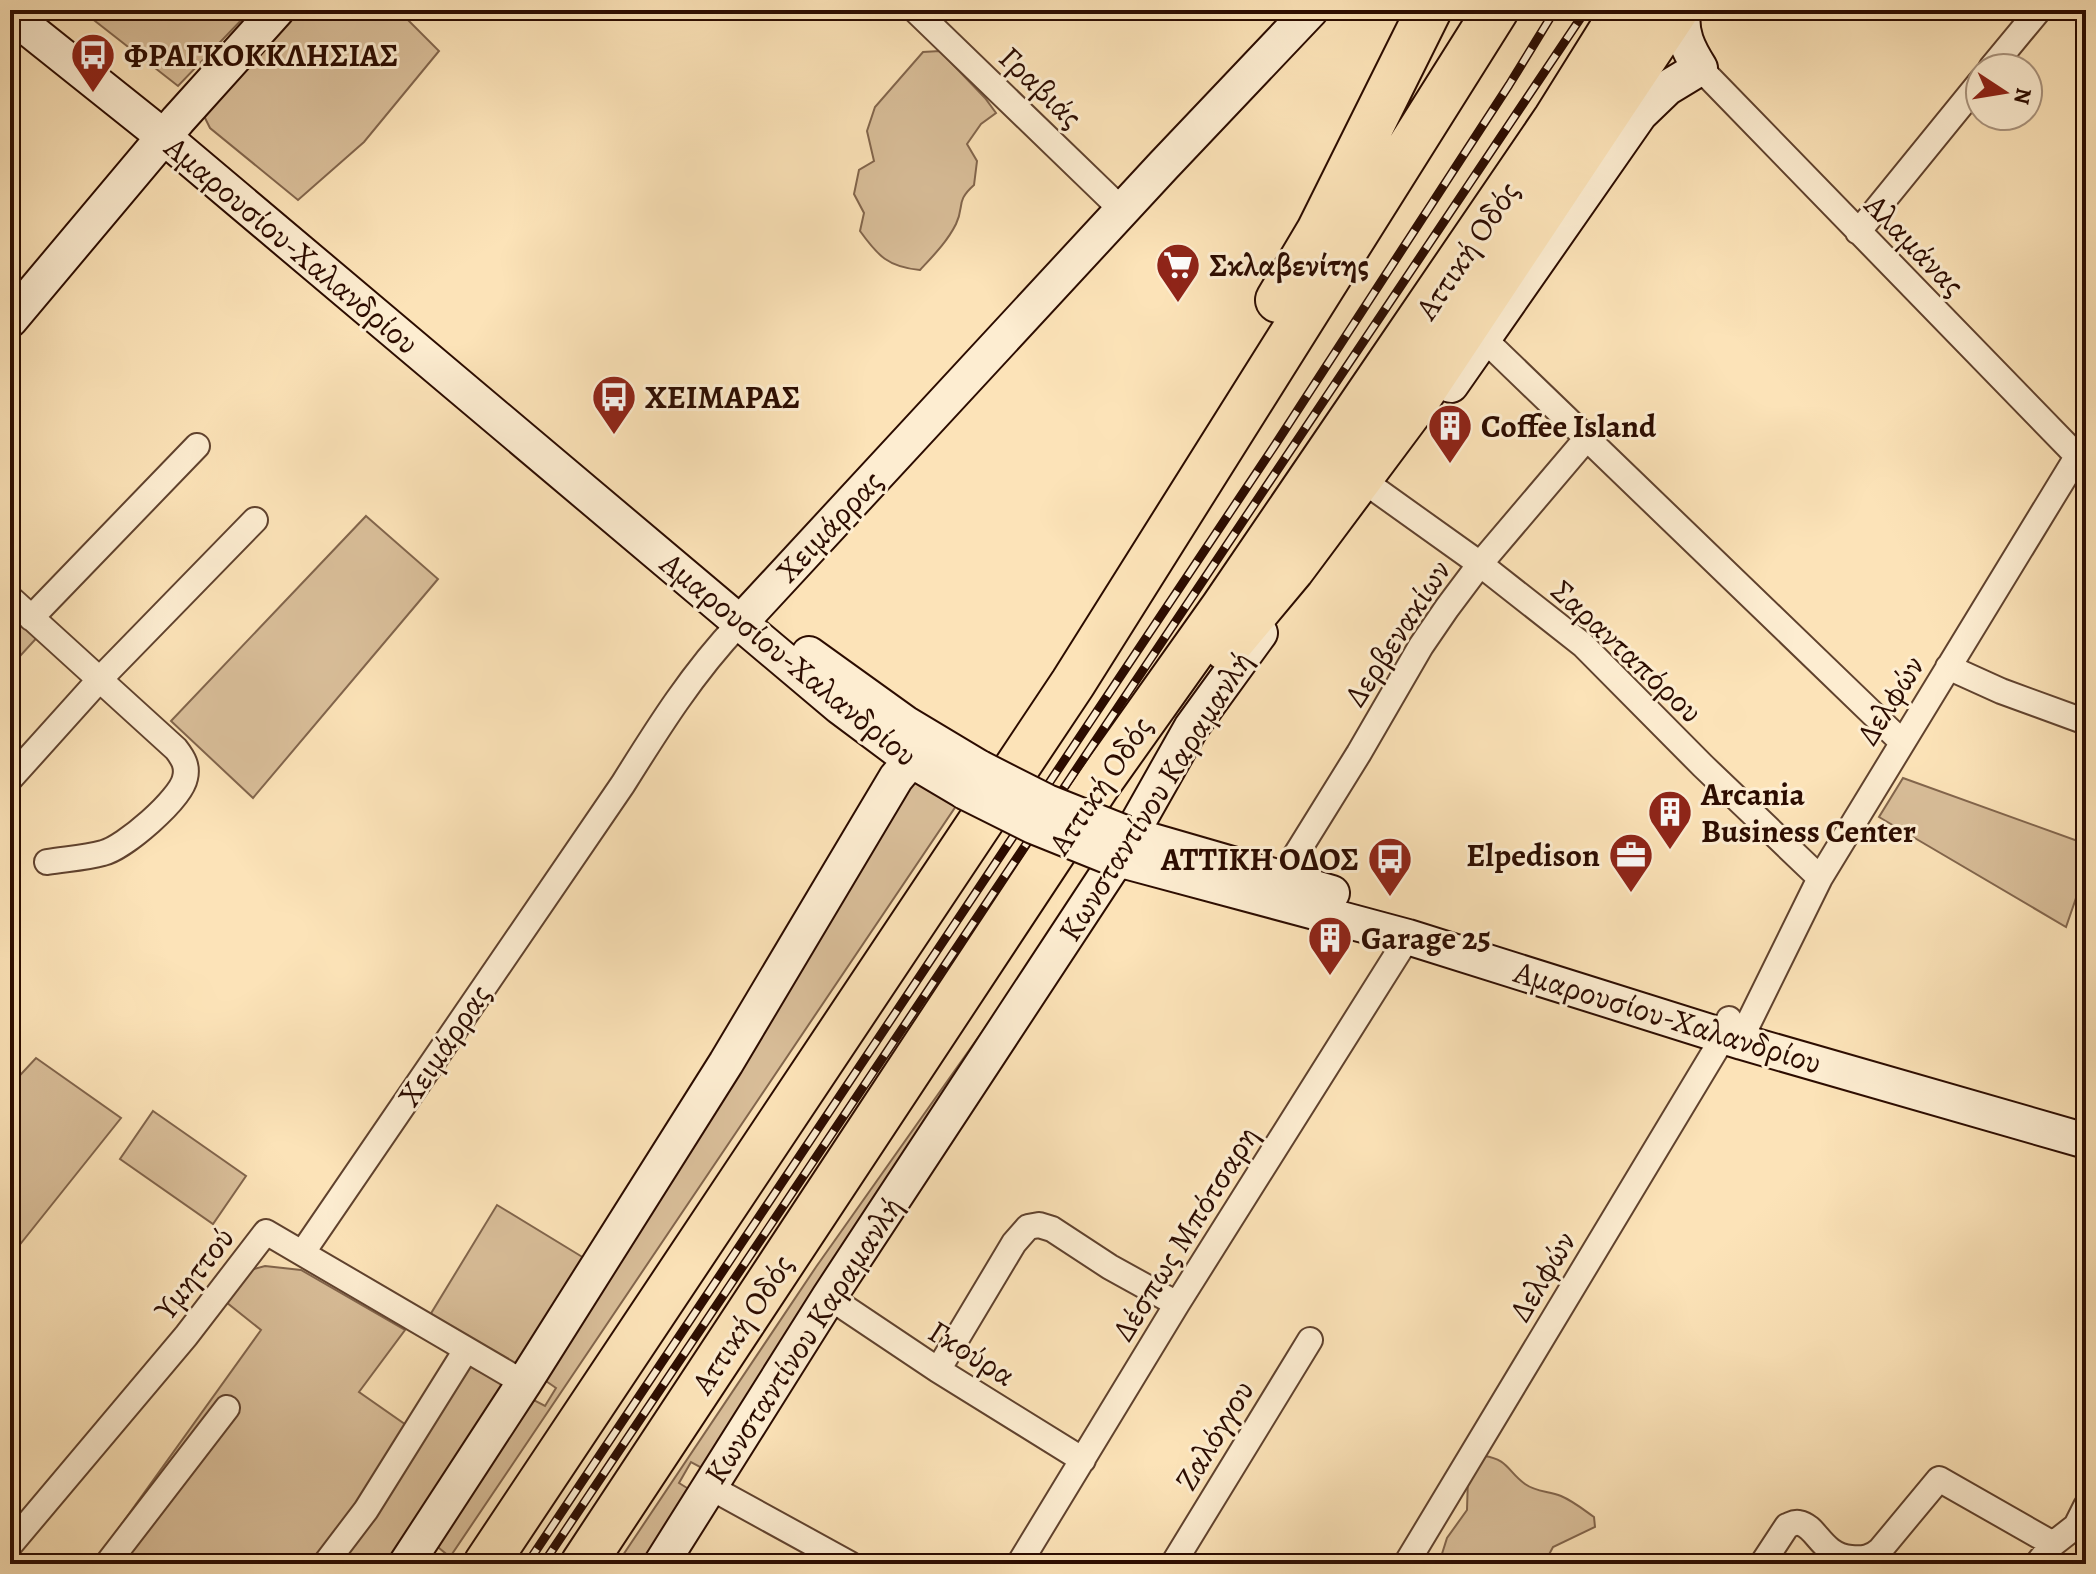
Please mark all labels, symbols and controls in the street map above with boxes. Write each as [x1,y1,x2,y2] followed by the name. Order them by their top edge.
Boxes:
[69,31,117,94] bus stop icon: ΦΡΑΓΚΟΚΚΛΗΣΙΑΣ
[124,33,398,77] place label: ΦΡΑΓΚΟΚΚΛΗΣΙΑΣ
[989,36,1093,138] street label: Γραβιάς
[1964,52,2044,132] north arrow
[2006,85,2039,107] text: N
[155,125,428,364] street label: Αμαρουσίου-Χαλανδρίου
[1404,172,1529,329] street label: Αττική Οδός
[1854,183,1975,306] street label: Αλαμάνας
[1154,241,1202,304] supermarket icon: Σκλαβενίτης
[1209,243,1369,287] place label: Σκλαβενίτης
[590,373,638,436] bus stop icon: ΧΕΙΜΑΡΑΣ
[645,375,800,419] place label: ΧΕΙΜΑΡΑΣ
[1426,402,1474,465] building icon: Coffee Island
[1481,404,1657,448] place label: Coffee Island
[766,460,892,592] street label: Χειμάρρας
[650,541,927,776] street label: Αμαρουσίου-Χαλανδρίου
[1333,551,1461,715] street label: Δερβενακίων
[1542,569,1712,733] street label: Σαρανταπόρου
[1048,642,1262,950] street label: Κωνσταντίνου Καραμανλή
[1845,647,1935,753] street label: Δελφών
[1037,707,1162,864] street label: Αττική Οδός
[1700,772,1916,853] place label: Arcania Business Center
[1646,788,1694,851] building icon: Arcania Business Center
[1607,831,1655,894] office icon: Elpedison
[1466,833,1600,877] place label: Elpedison
[1366,835,1414,898] bus stop icon: ΑΤΤΙΚΗ ΟΔΟΣ
[1160,837,1359,881] place label: ΑΤΤΙΚΗ ΟΔΟΣ
[1306,914,1354,977] building icon: Garage 25
[1361,916,1491,960] place label: Garage 25
[1508,949,1827,1085] street label: Αμαρουσίου-Χαλανδρίου
[387,975,501,1115] street label: Χειμάρρας
[1101,1117,1269,1349] street label: Δέσπως Μπότσαρη
[693,1188,913,1492] street label: Κωνσταντίνου Καραμανλή
[143,1217,244,1329] street label: Υμηττού
[1498,1223,1586,1329] street label: Δελφών
[680,1246,804,1403] street label: Αττική Οδός
[920,1309,1024,1397] street label: Γκούρα
[1164,1372,1264,1498] street label: Ζαλόγγου

